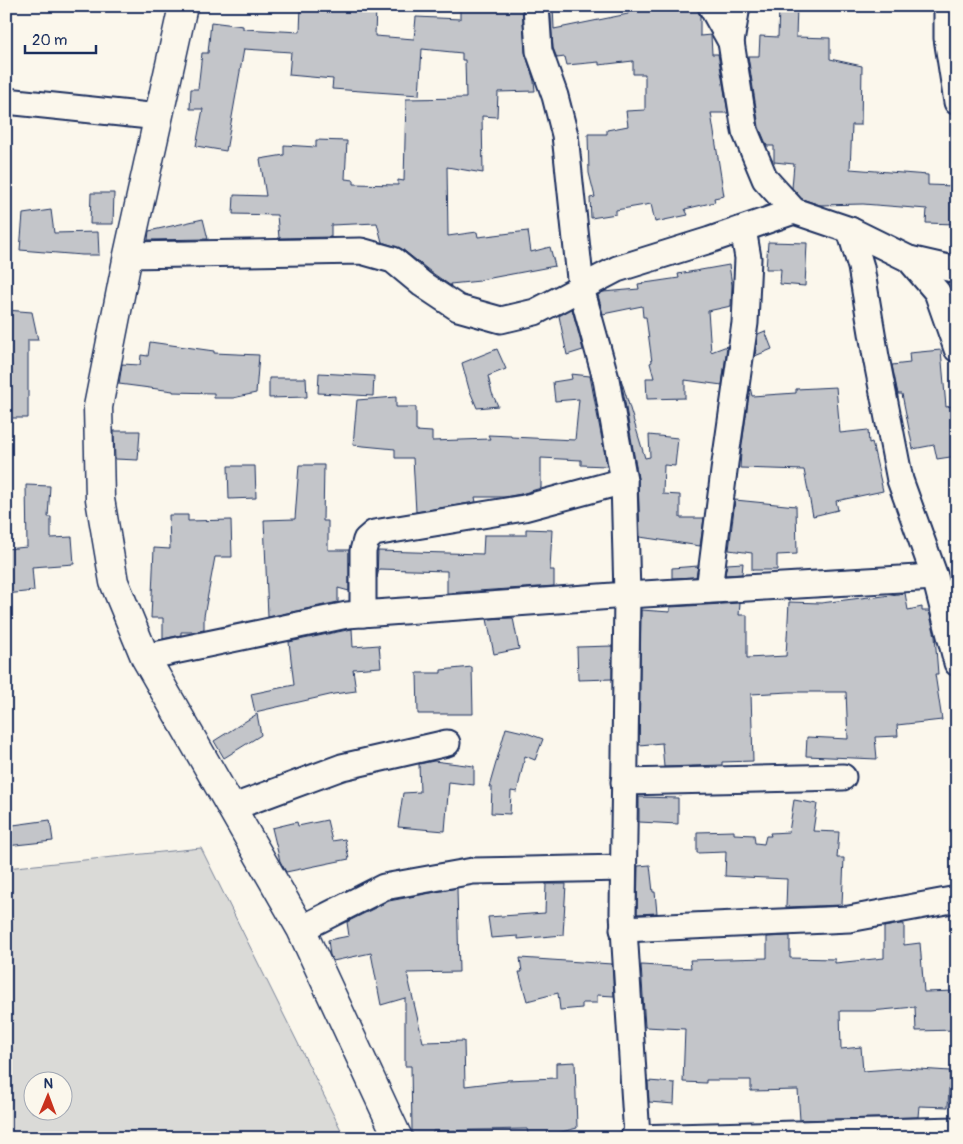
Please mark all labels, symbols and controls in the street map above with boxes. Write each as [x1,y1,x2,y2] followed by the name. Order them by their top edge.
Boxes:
[25,22,96,54] scale bar
[32,31,67,50] text: 20 m
[22,1072,72,1122] north arrow
[43,1075,53,1092] text: N

